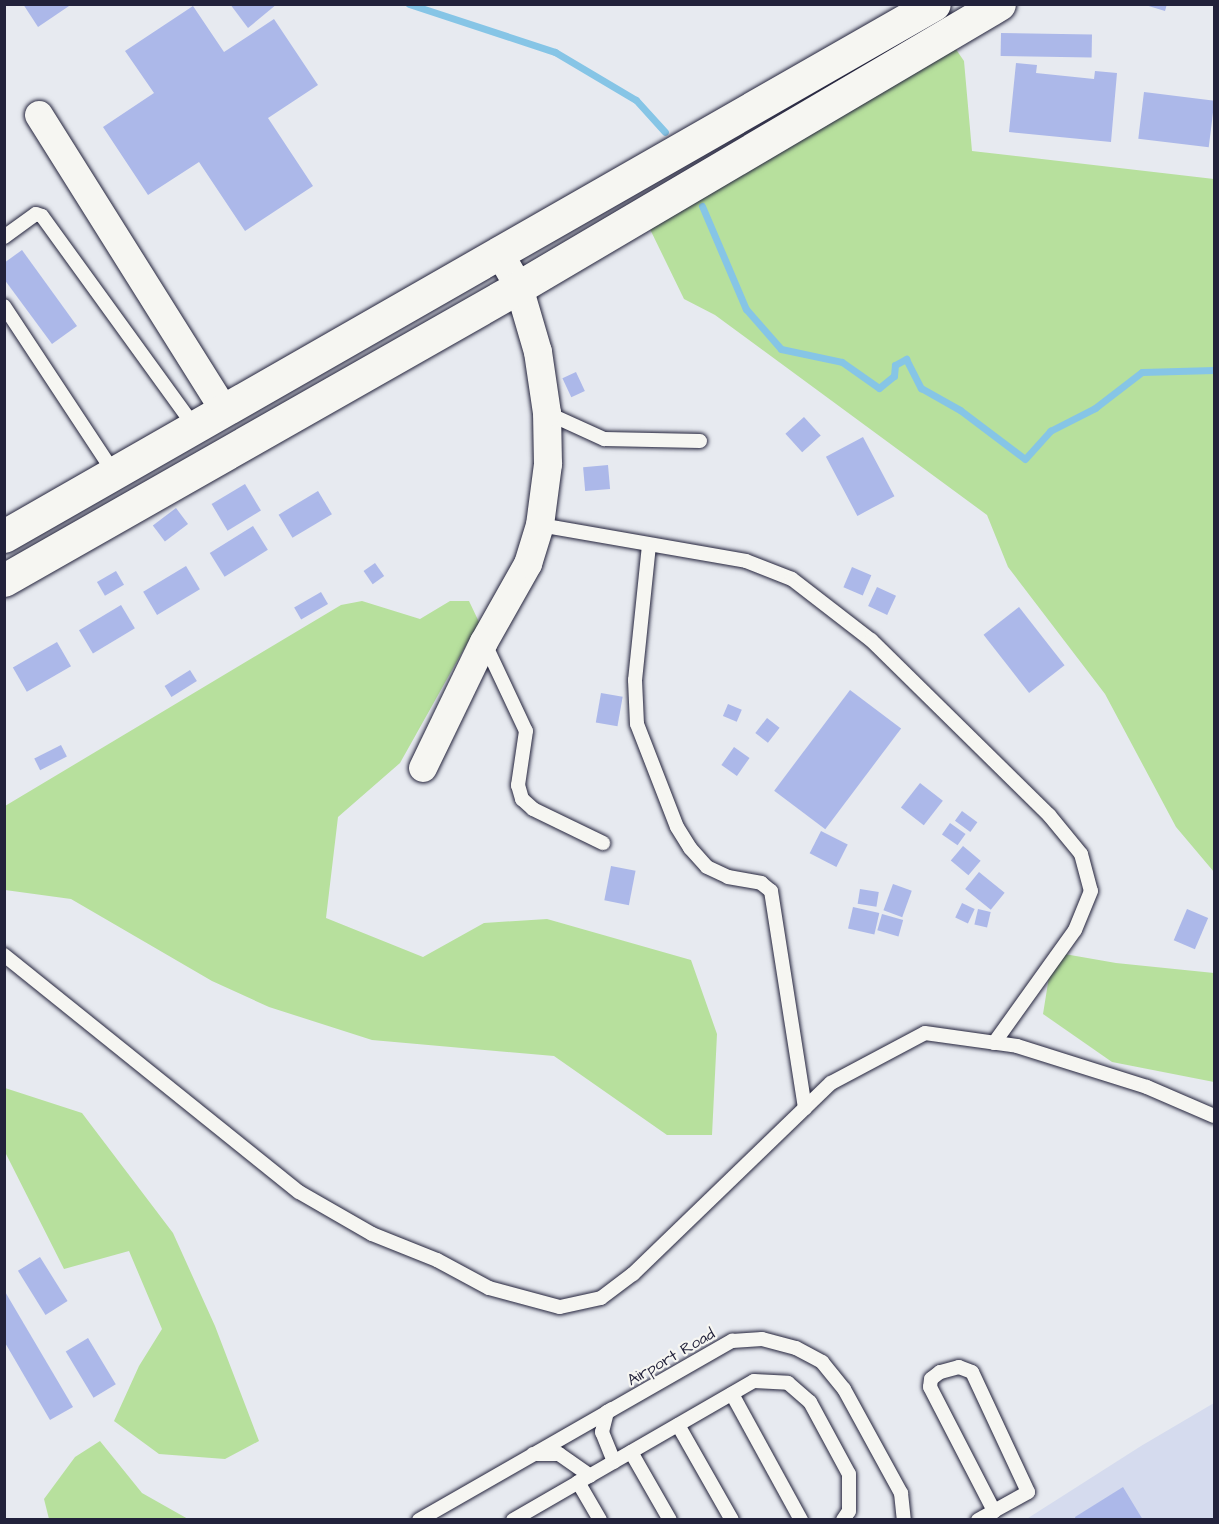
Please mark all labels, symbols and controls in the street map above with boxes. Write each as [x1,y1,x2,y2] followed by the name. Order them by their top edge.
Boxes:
[624,1324,718,1390] street label: Airport Road

